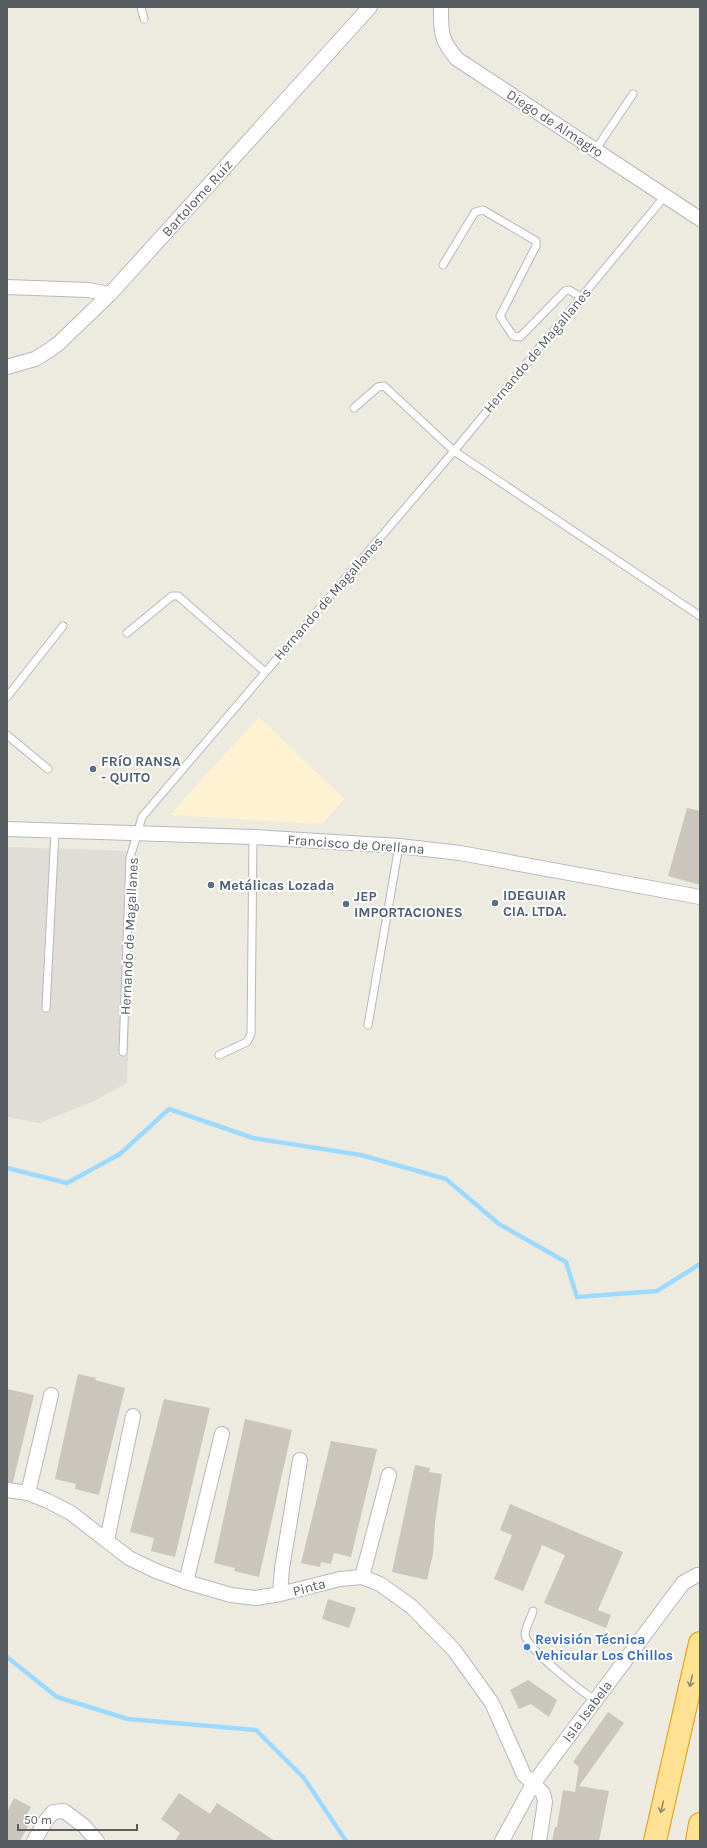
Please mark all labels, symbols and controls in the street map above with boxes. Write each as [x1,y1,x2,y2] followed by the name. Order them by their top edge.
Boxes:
[503,86,606,161] street label: Diego de Almagro
[158,156,236,240] street label: Bartolome Ruiz
[480,284,595,416] street label: Hernando de Magallanes
[270,533,387,664] street label: Hernando de Magallanes
[101,753,181,786] place label: FRíO RANSA - QUITO
[88,764,98,774] marker: FRíO RANSA - QUITO
[287,831,425,858] street label: Francisco de Orellana
[117,857,142,1015] street label: Hernando de Magallanes
[219,877,335,894] place label: Metálicas Lozada
[206,880,216,890] marker: Metálicas Lozada
[503,887,566,920] place label: IDEGUIAR CIA. LTDA.
[354,888,463,921] place label: JEP IMPORTACIONES
[490,898,500,908] marker: IDEGUIAR CIA. LTDA.
[341,899,351,909] marker: JEP IMPORTACIONES
[291,1575,327,1600] street label: Pinta
[535,1631,673,1664] place label: Revisión Técnica Vehicular Los Chillos
[522,1642,532,1652] marker: Revisión Técnica Vehicular Los Chillos
[687,1674,695,1687] one-way arrow
[559,1677,616,1745] street label: Isla Isabela
[658,1801,666,1814] one-way arrow
[18,1806,137,1832] scale bar
[24,1813,52,1827] text: 50 m

